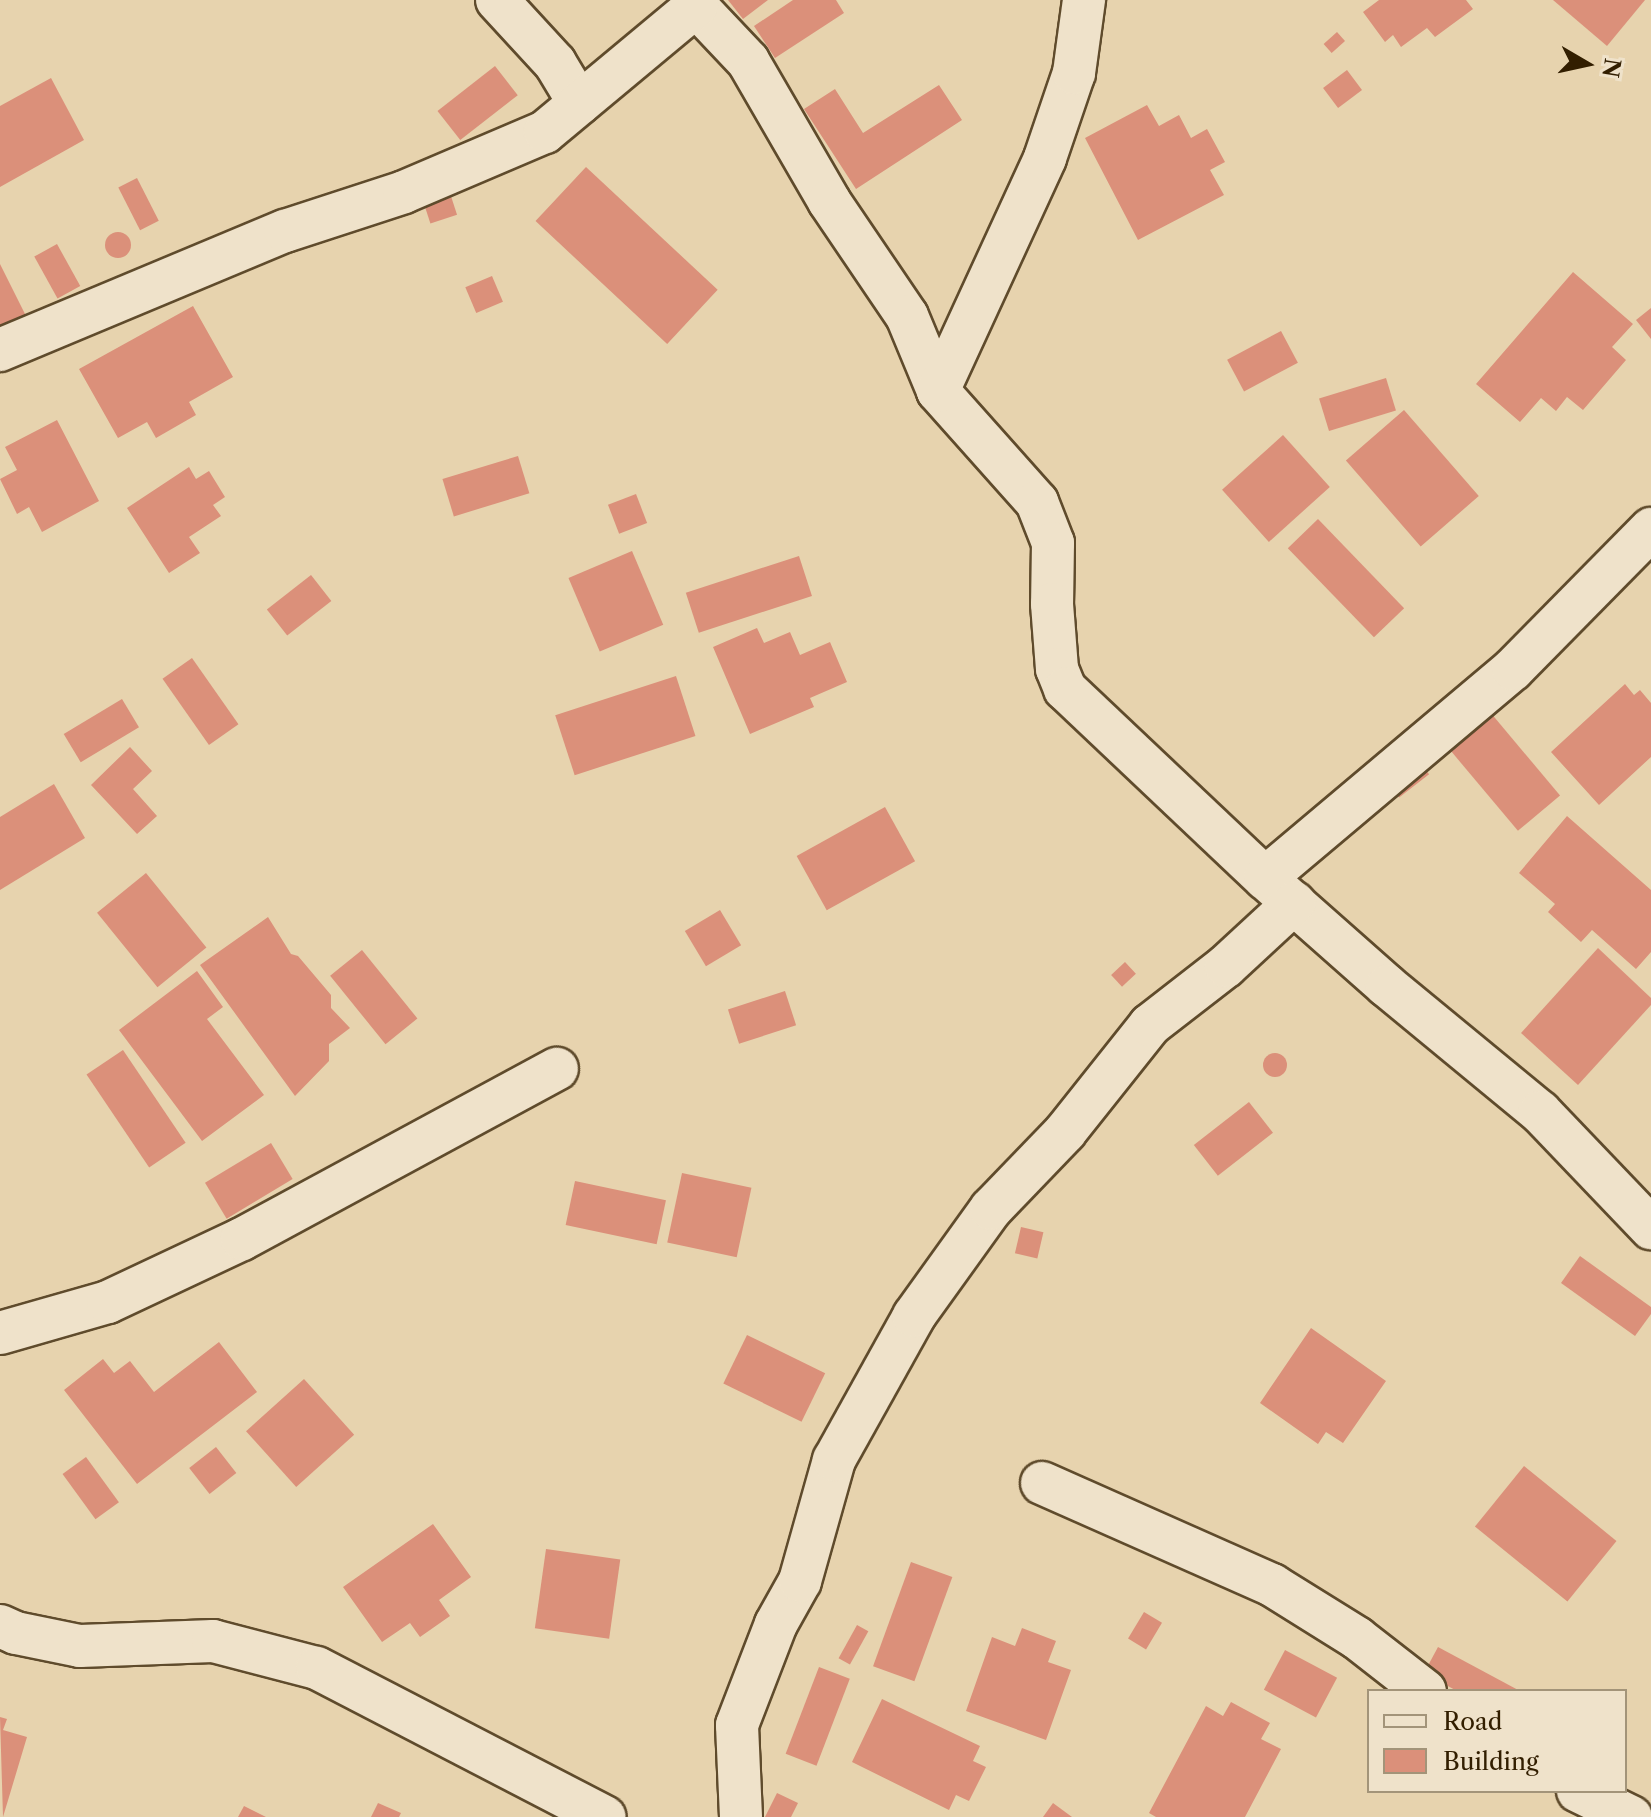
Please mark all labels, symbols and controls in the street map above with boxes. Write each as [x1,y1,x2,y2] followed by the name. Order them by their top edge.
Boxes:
[1547,24,1627,104] north arrow
[1596,56,1626,79] text: N
[1367,1689,1627,1793] legend
[1443,1707,1502,1736] text: Road
[1443,1747,1539,1776] text: Building

